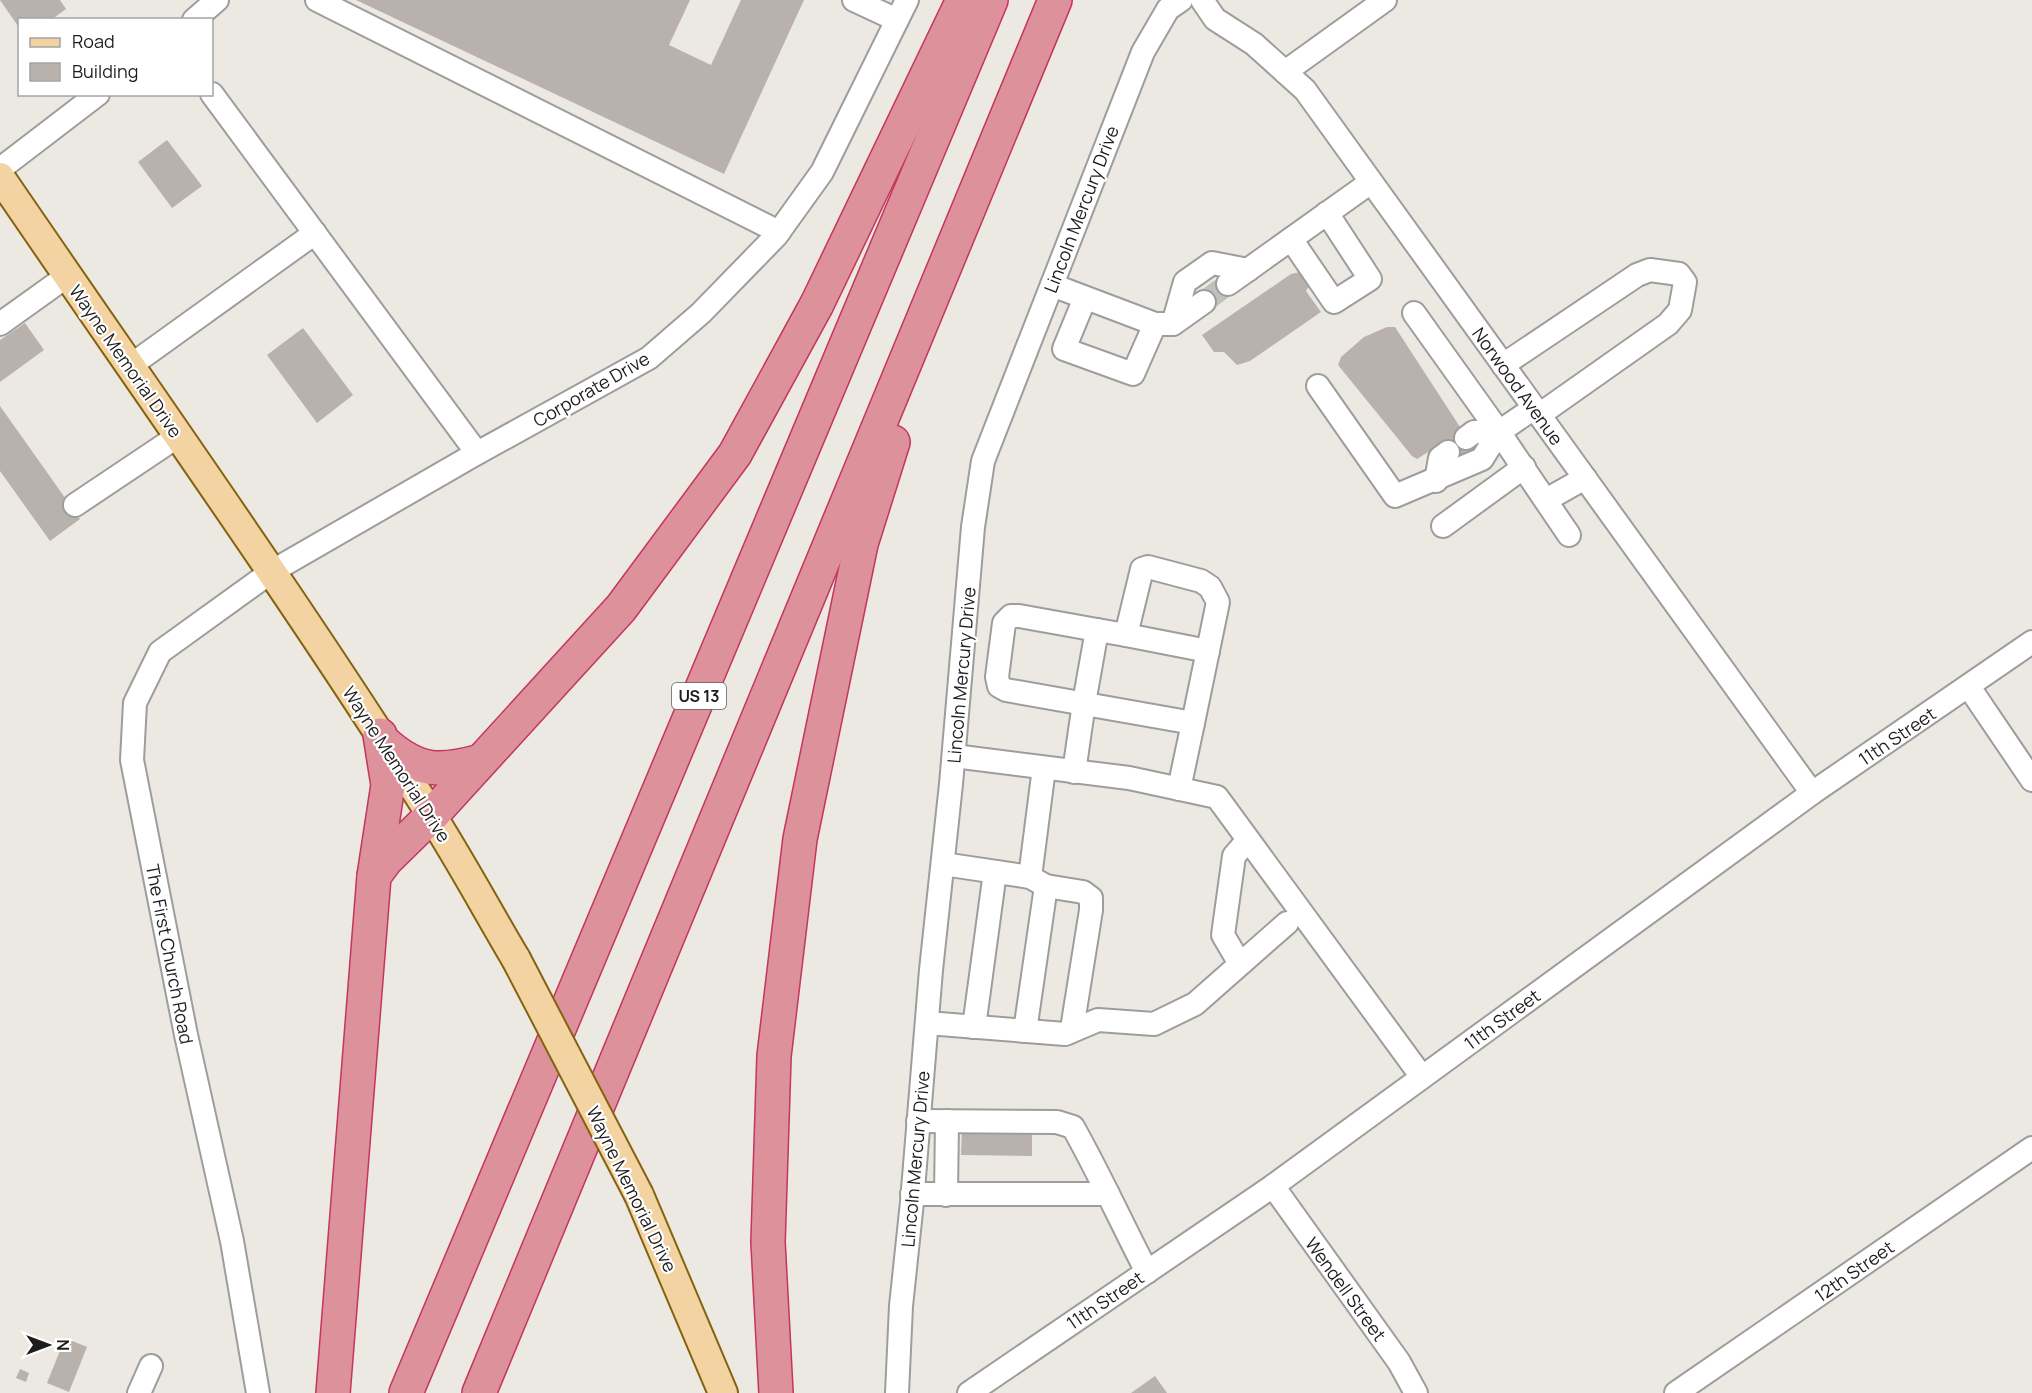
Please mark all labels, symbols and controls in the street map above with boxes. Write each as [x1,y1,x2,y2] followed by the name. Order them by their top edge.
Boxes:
[18,18,213,96] legend
[72,29,115,53] text: Road
[72,59,138,83] text: Building
[1038,122,1124,296] street label: Lincoln Mercury Drive
[64,280,188,442] street label: Wayne Memorial Drive
[1467,322,1569,450] street label: Norwood Avenue
[528,346,654,432] street label: Corporate Drive
[941,586,981,764] street label: Lincoln Mercury Drive
[337,681,457,847] street label: Wayne Memorial Drive
[672,683,726,709] road number: US 13
[1854,701,1940,771] street label: 11th Street
[141,862,199,1046] street label: The First Church Road
[1459,983,1545,1055] street label: 11th Street
[895,1070,935,1248] street label: Lincoln Mercury Drive
[581,1102,683,1276] street label: Wayne Memorial Drive
[1300,1232,1392,1346] street label: Wendell Street
[1810,1235,1898,1307] street label: 12th Street
[1062,1265,1148,1335] street label: 11th Street
[18,1315,78,1375] north arrow
[52,1339,74,1351] text: N

